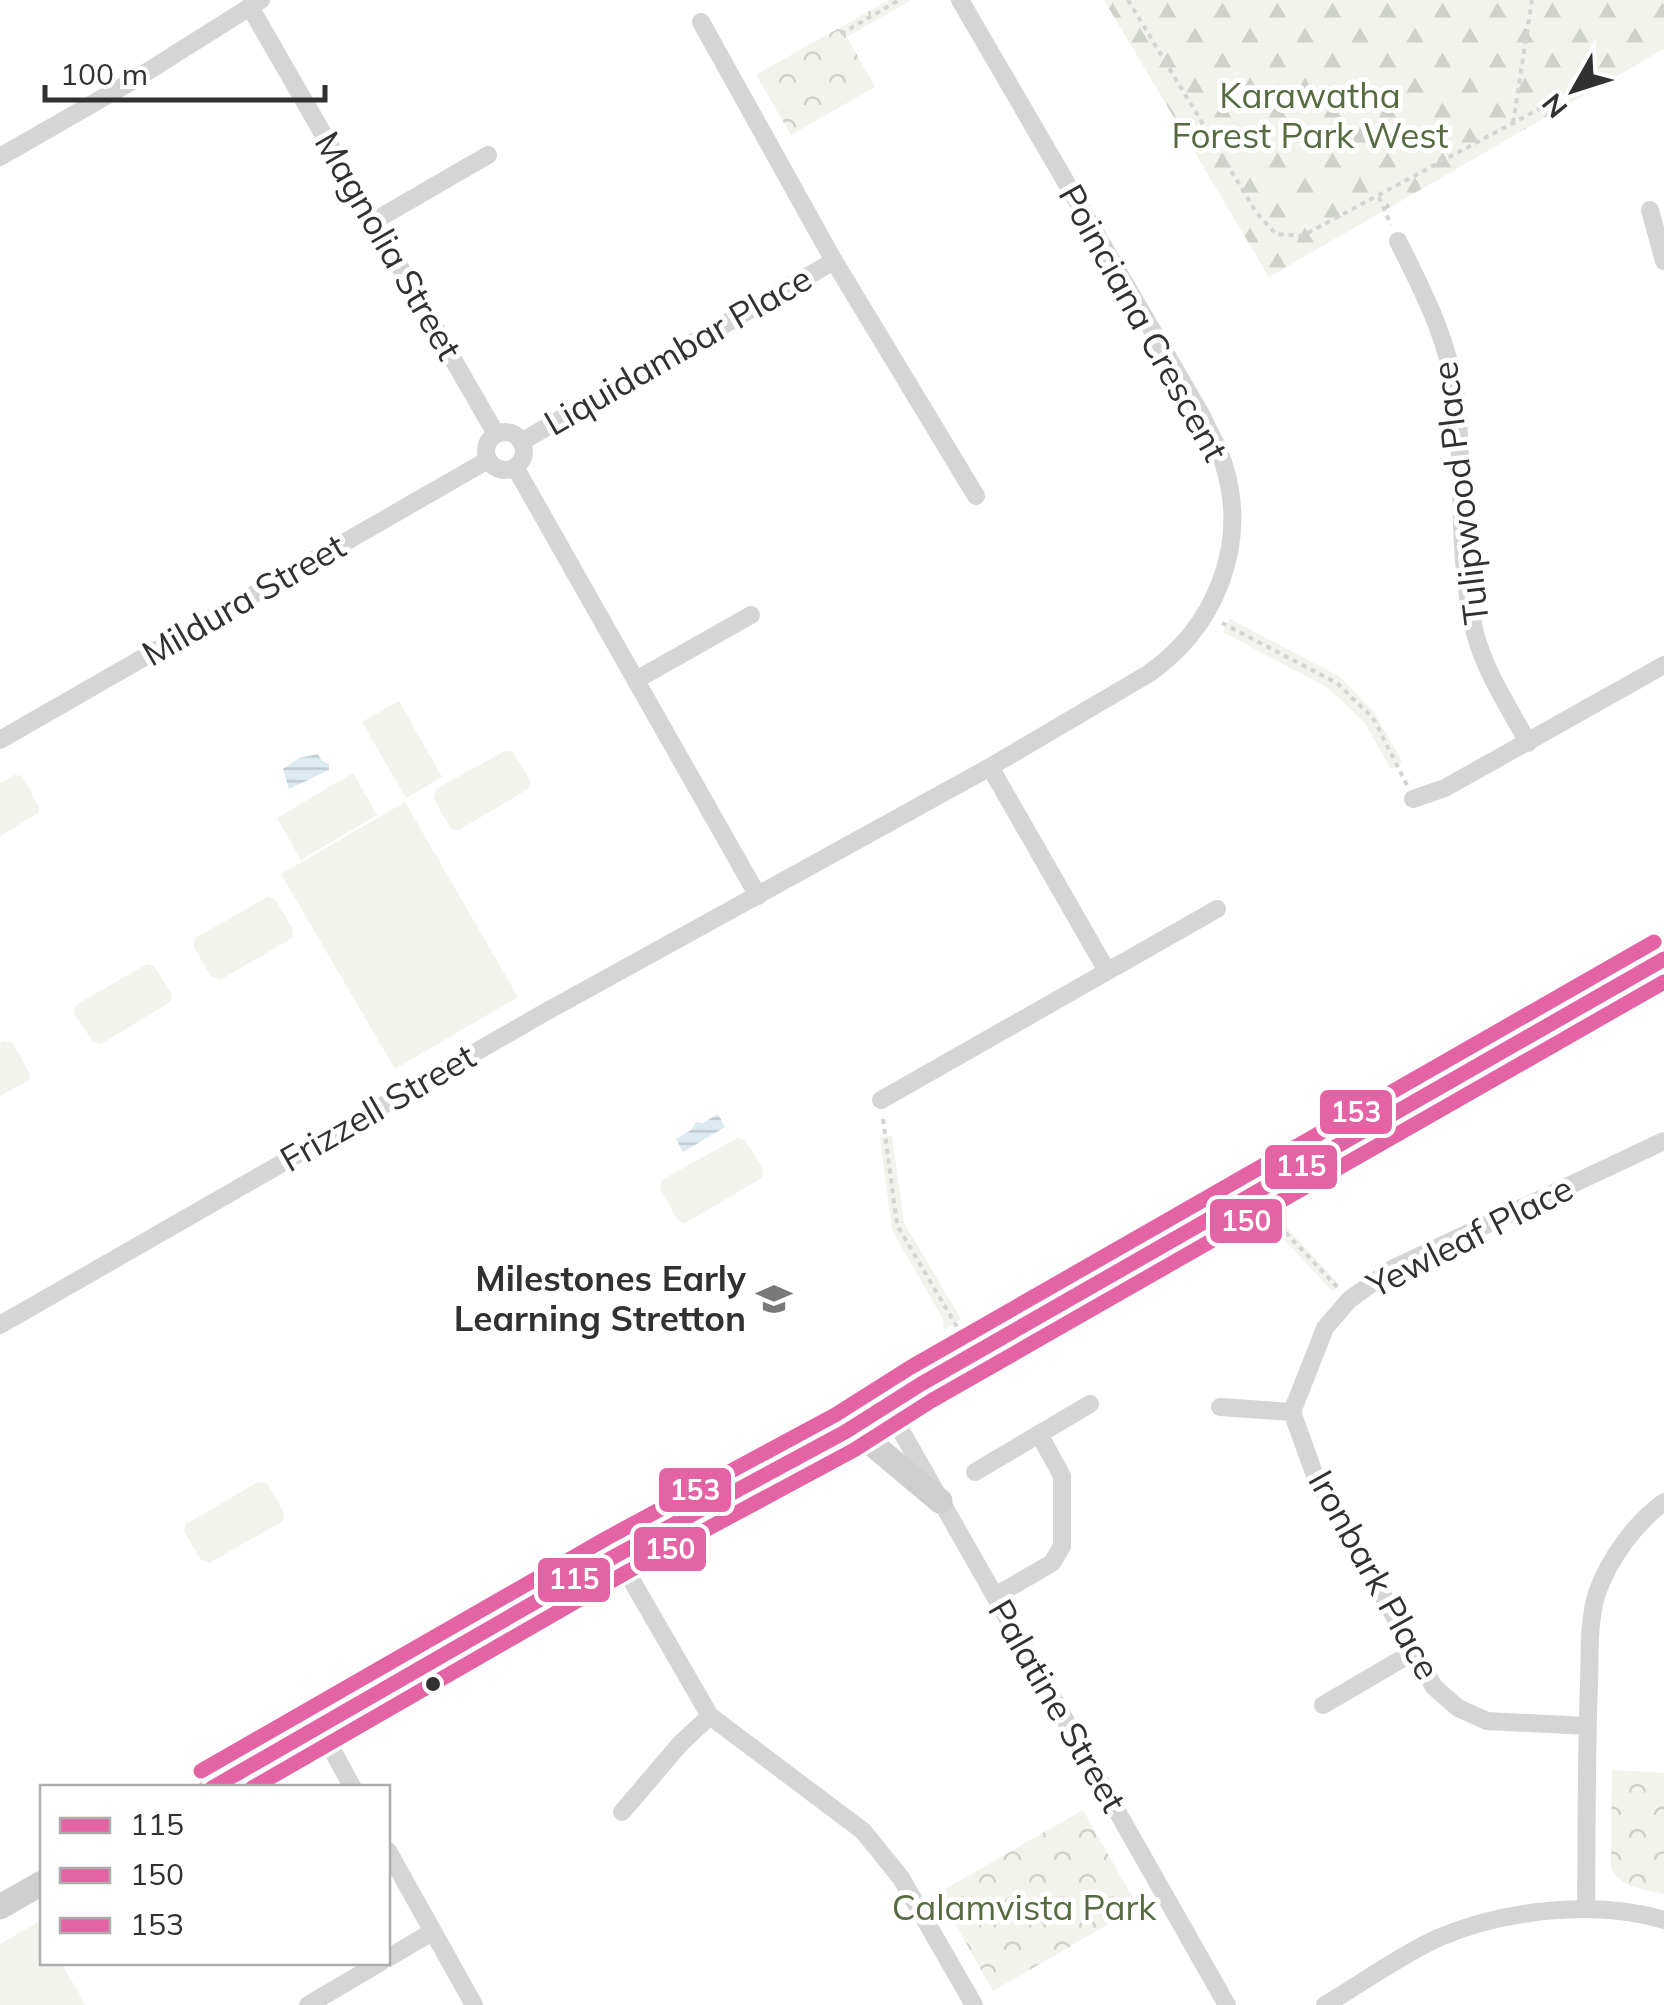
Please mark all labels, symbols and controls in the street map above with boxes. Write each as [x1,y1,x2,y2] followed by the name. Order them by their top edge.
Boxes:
[45,40,325,102] scale bar
[1524,40,1624,140] north arrow
[60,55,148,93] text: 100 m
[1171,73,1449,157] park label: Karawatha Forest Park West
[1534,87,1574,125] text: N
[306,124,472,367] street label: Magnolia Street
[1050,176,1238,469] street label: Poinciana Crescent
[536,256,819,445] street label: Liquidambar Place
[1422,359,1498,627] street label: Tulipwood Place
[134,523,353,675] street label: Mildura Street
[272,1034,483,1181] street label: Frizzell Street
[1318,1088,1394,1136] line badge: 153
[1331,1094,1381,1129] text: 153
[1263,1143,1339,1191] line badge: 115
[1276,1148,1326,1183] text: 115
[1358,1165,1580,1307] street label: Yewleaf Place
[1208,1197,1284,1245] line badge: 150
[1221,1203,1271,1238] text: 150
[454,1256,747,1340] place label: Milestones Early Learning Stretton
[755,1280,793,1318] school or university icon: Milestones Early Learning Stretton
[1299,1462,1450,1687] street label: Ironbark Place
[657,1466,733,1514] line badge: 153
[670,1472,720,1507] text: 153
[632,1525,708,1573] line badge: 150
[645,1531,695,1566] text: 150
[536,1556,612,1604] line badge: 115
[549,1561,599,1596] text: 115
[979,1591,1137,1820] street label: Palatine Street
[423,1674,443,1694] unlabelled marker
[40,1785,390,1965] legend
[130,1805,184,1843] text: 115
[130,1855,184,1893] text: 150
[892,1885,1157,1929] park label: Calamvista Park
[130,1905,184,1943] text: 153

